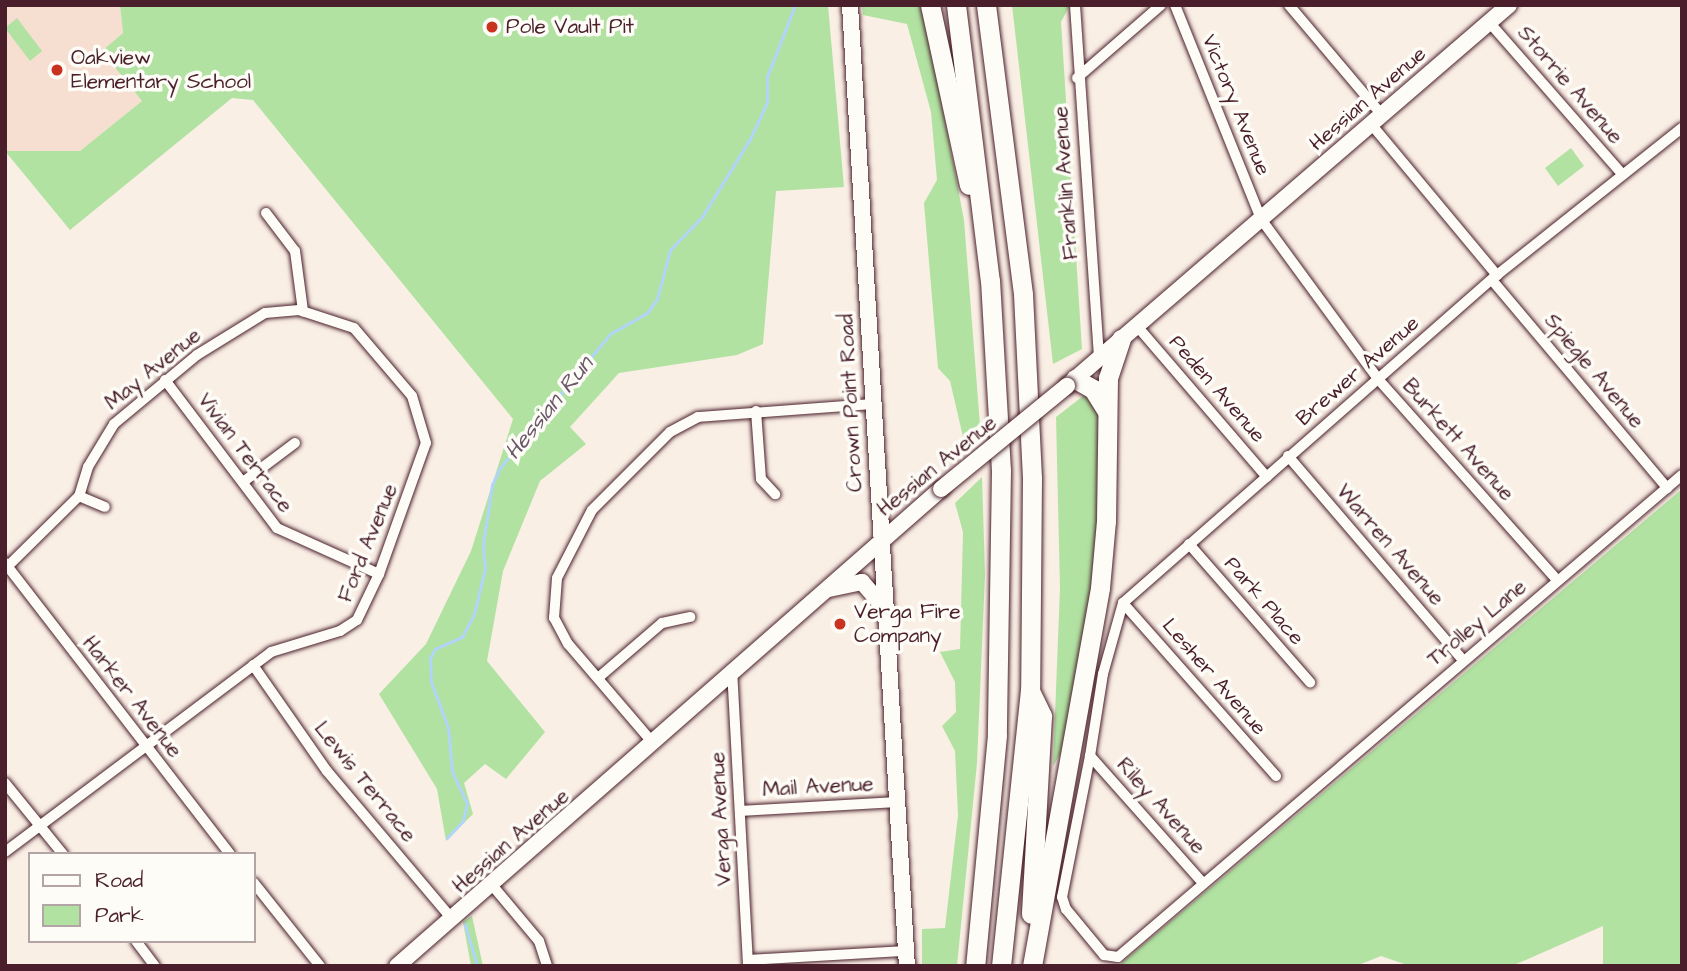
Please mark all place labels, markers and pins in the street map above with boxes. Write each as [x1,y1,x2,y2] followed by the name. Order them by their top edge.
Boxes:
[506,14,634,40] place label: Pole Vault Pit
[484,19,500,35] marker: Pole Vault Pit
[71,45,251,95] place label: Oakview Elementary School
[49,62,65,78] marker: Oakview Elementary School
[854,599,961,649] place label: Verga Fire Company
[832,616,848,632] marker: Verga Fire Company

